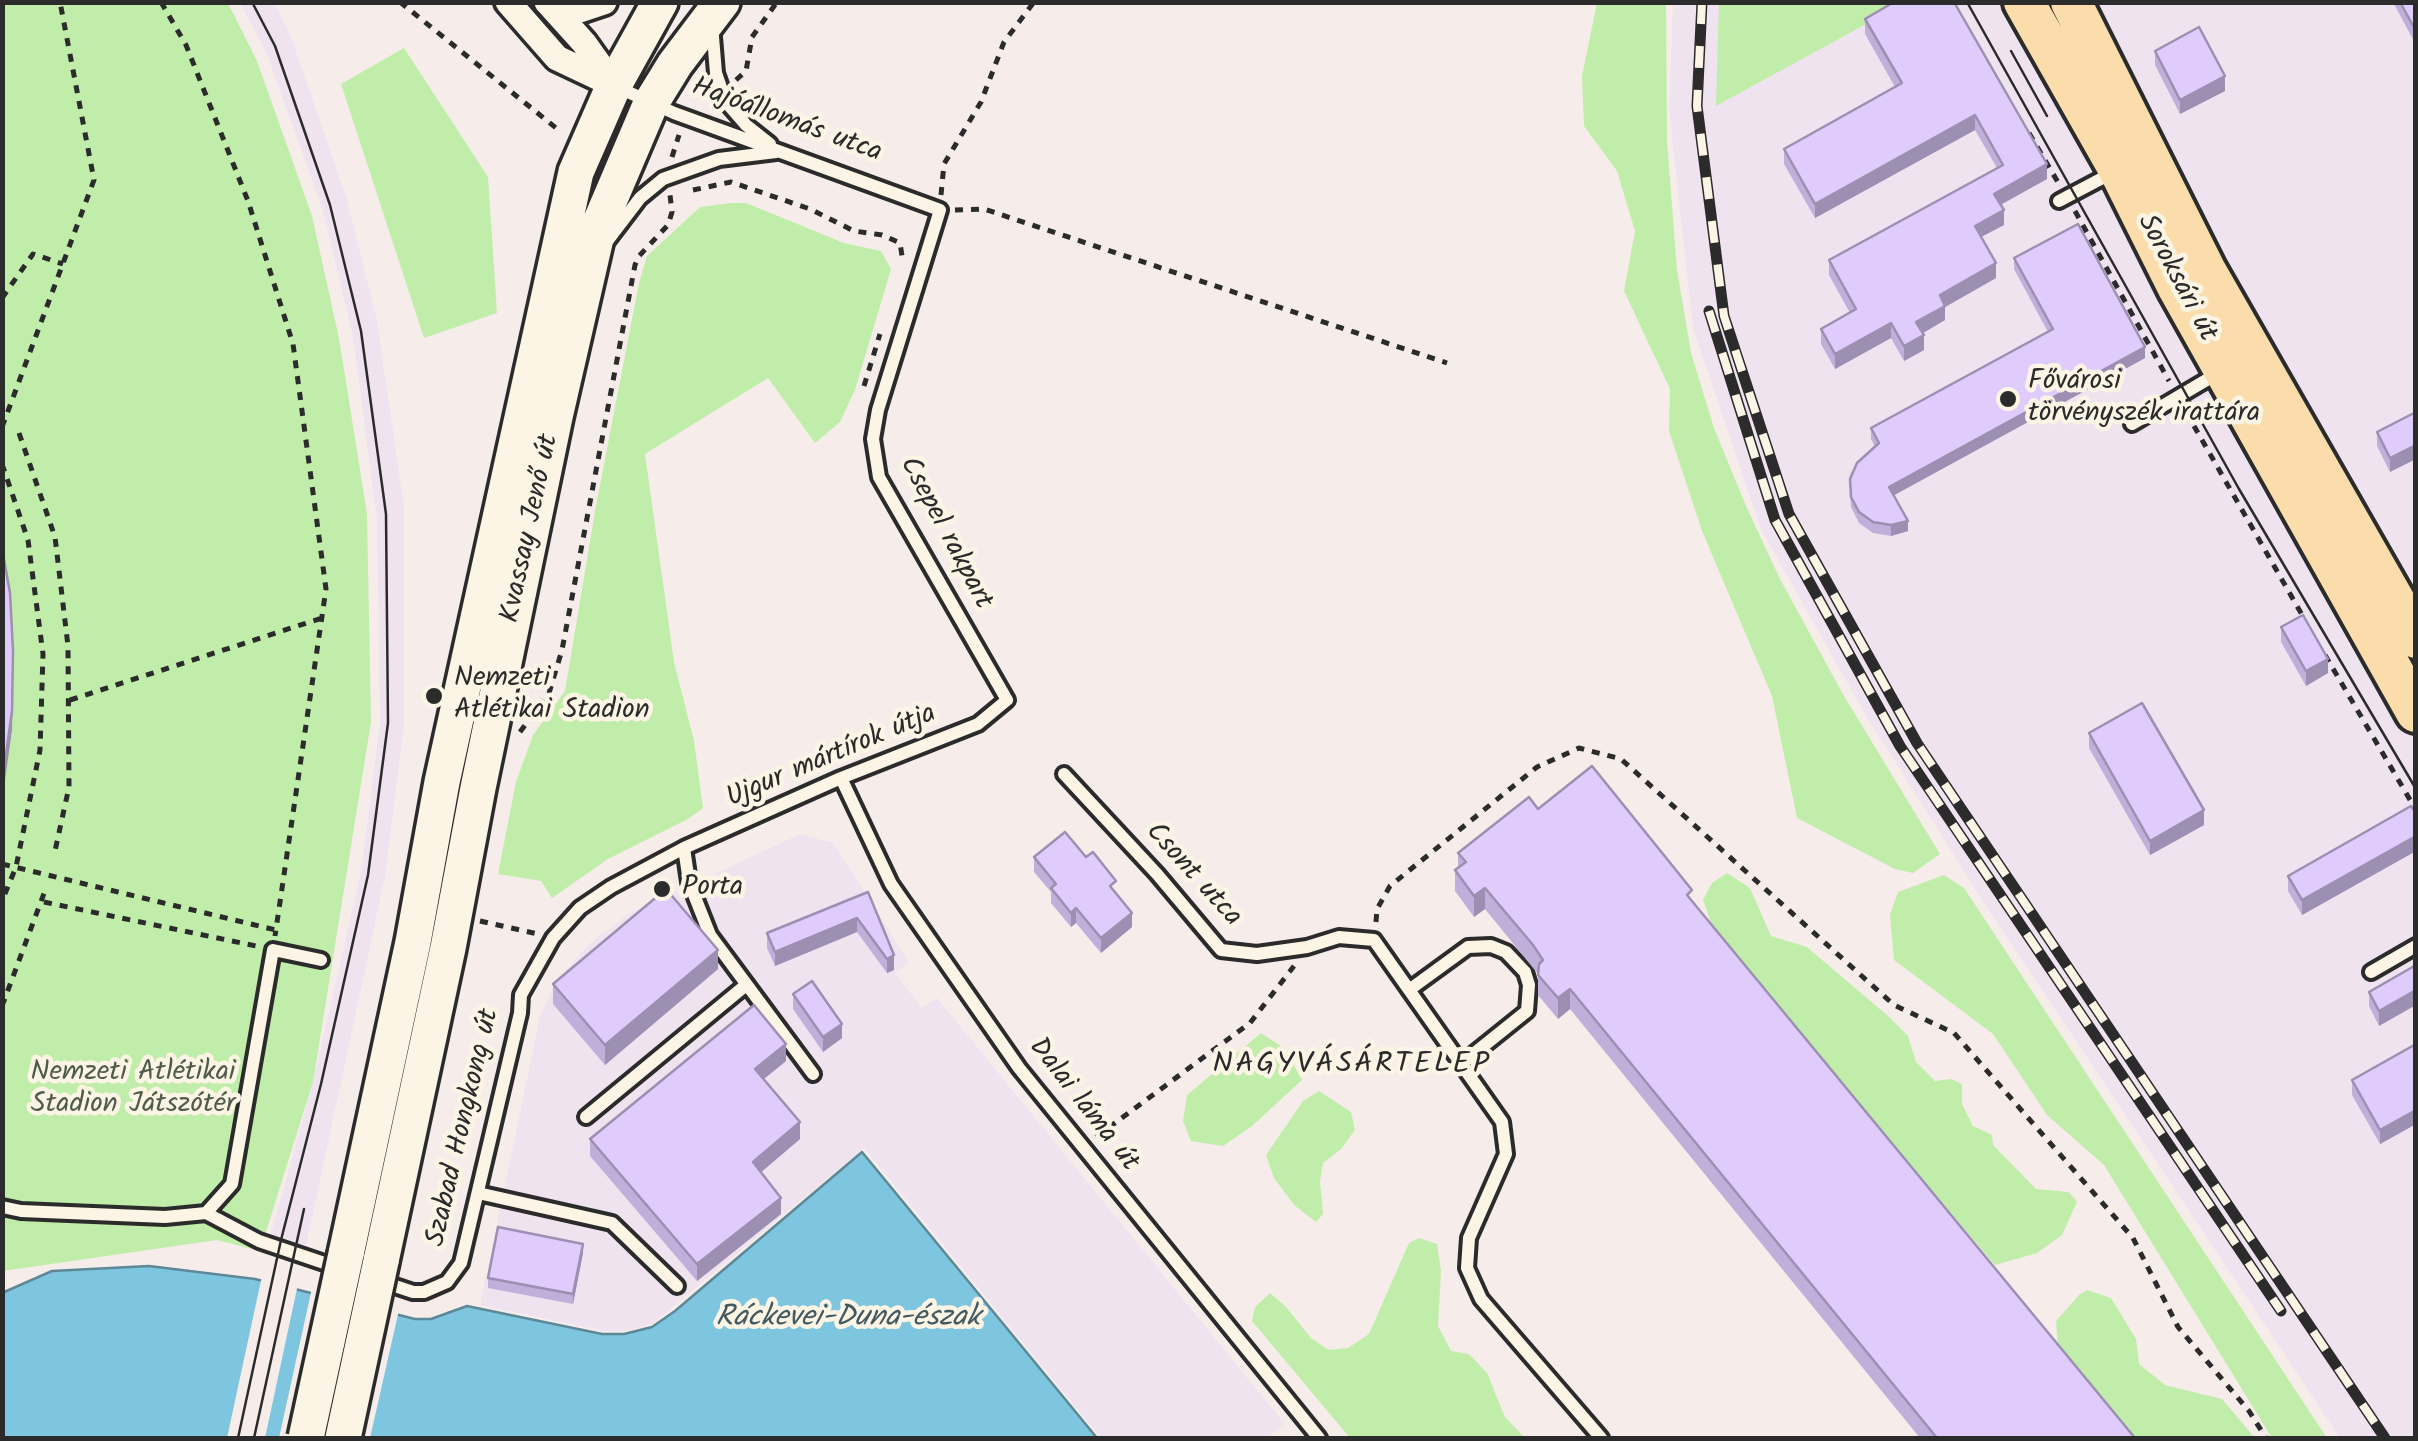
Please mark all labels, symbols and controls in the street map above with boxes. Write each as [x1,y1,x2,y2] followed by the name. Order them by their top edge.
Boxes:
[686,72,886,172] street label: Hajóállomás utca
[2127,210,2223,348] street label: Soroksári út
[2028,366,2260,432] place label: Fővárosi törvényszék irattára
[1997,388,2019,410] marker: Fővárosi törvényszék irattára
[496,432,568,626] street label: Kvassay Jenő út
[890,452,998,616] street label: Csepel rakpart
[454,663,650,729] place label: Nemzeti Atlétikai Stadion
[423,685,445,707] marker: Nemzeti Atlétikai Stadion
[722,699,942,817] street label: Ujgur mártírok útja
[1137,817,1247,935] street label: Csont utca
[682,872,743,906] place label: Porta
[651,878,673,900] marker: Porta
[421,1006,509,1250] street label: Szabad Hongkong út
[1019,1033,1145,1179] street label: Dalai láma út
[1213,1049,1491,1085] district label: NAGYVÁSÁRTELEP
[31,1057,235,1123] park label: Nemzeti Atlétikai Stadion Játszótér
[716,1302,980,1338] water label: Ráckevei-Duna-észak

